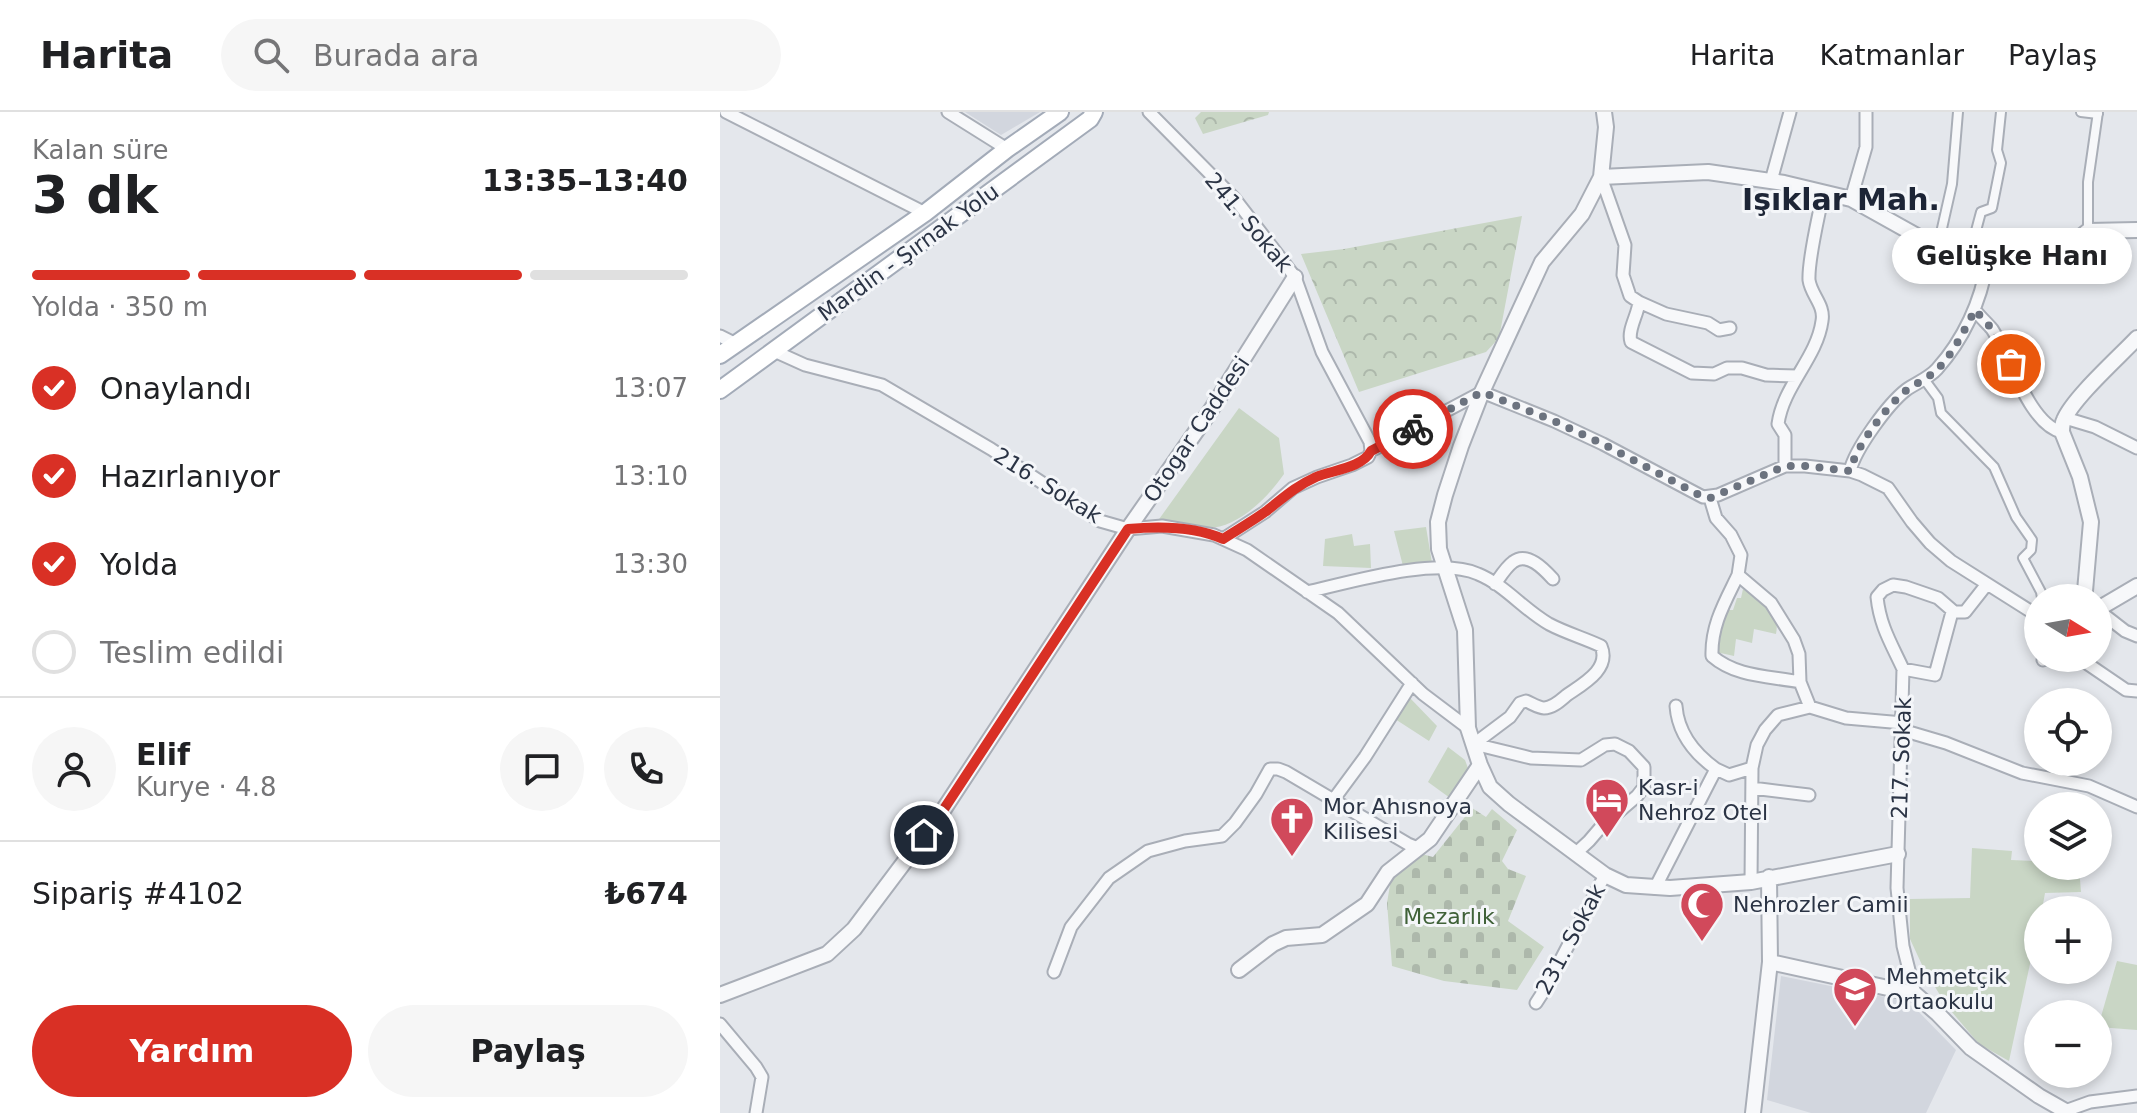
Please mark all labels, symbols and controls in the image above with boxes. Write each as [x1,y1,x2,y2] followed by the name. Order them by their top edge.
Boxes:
[221,19,781,91] search box
[40,33,173,77] text: Harita
[249,33,293,77] icon: search
[313,38,479,73] text: Burada ara
[1690,39,1775,72] text: Harita
[1819,39,1964,72] text: Katmanlar
[2008,39,2097,72] text: Paylaş
[32,135,169,165] text: Kalan süre
[482,163,688,198] text: 13:35–13:40
[32,165,158,225] text: 3 dk
[1200,168,1298,277] street label: 241. Sokak
[813,179,1003,326] street label: Mardin - Şırnak Yolu
[1742,182,1940,217] district label: Işıklar Mah.
[1891,228,2131,284] callout: Gelüşke Hanı
[1916,241,2108,271] text: Gelüşke Hanı
[32,292,208,322] text: Yolda · 350 m
[1977,330,2045,398] pin
[1989,342,2033,386] icon: bag
[1138,351,1255,507] street label: Otogar Caddesi
[32,366,76,410] icon: check
[100,371,252,406] text: Onaylandı
[613,373,688,403] text: 13:07
[1373,389,1453,469] courier
[1391,407,1435,451] icon: bike
[989,443,1106,528] street label: 216. Sokak
[32,454,76,498] icon: check
[100,459,280,494] text: Hazırlanıyor
[613,461,688,491] text: 13:10
[32,542,76,586] icon: check
[100,547,178,582] text: Yolda
[613,549,688,579] text: 13:30
[2024,584,2112,672] north arrow
[2024,584,2112,1088] map controls
[100,635,284,670] text: Teslim edildi
[2024,688,2112,776] button: locate
[1887,696,1916,819] street label: 217. Sokak
[32,727,116,811] button: person
[500,727,584,811] button: chat
[604,727,688,811] button: phone
[136,737,190,772] text: Elif
[136,772,276,802] text: Kurye · 4.8
[1638,775,1768,825] place label: Kasr-i Nehroz Otel
[1583,776,1631,839] hotel icon: Kasr-i Nehroz Otel
[2024,792,2112,880] button: layers
[1323,794,1472,844] place label: Mor Ahısnoya Kilisesi
[1268,795,1316,858] church icon: Mor Ahısnoya Kilisesi
[890,801,958,869] pin
[902,813,946,857] icon: home
[32,876,244,911] text: Sipariş #4102
[605,876,688,911] text: ₺674
[1531,879,1610,999] street label: 231. Sokak
[1678,880,1726,943] mosque icon: Nehrozler Camii
[1733,892,1909,917] place label: Nehrozler Camii
[2024,896,2112,984] button: +
[1403,904,1495,929] park label: Mezarlık
[1886,964,2007,1014] place label: Mehmetçik Ortaokulu
[1831,965,1879,1028] school or university icon: Mehmetçik Ortaokulu
[2024,1000,2112,1088] button: −
[32,1005,352,1097] button: Yardım
[368,1005,688,1097] button: Paylaş

